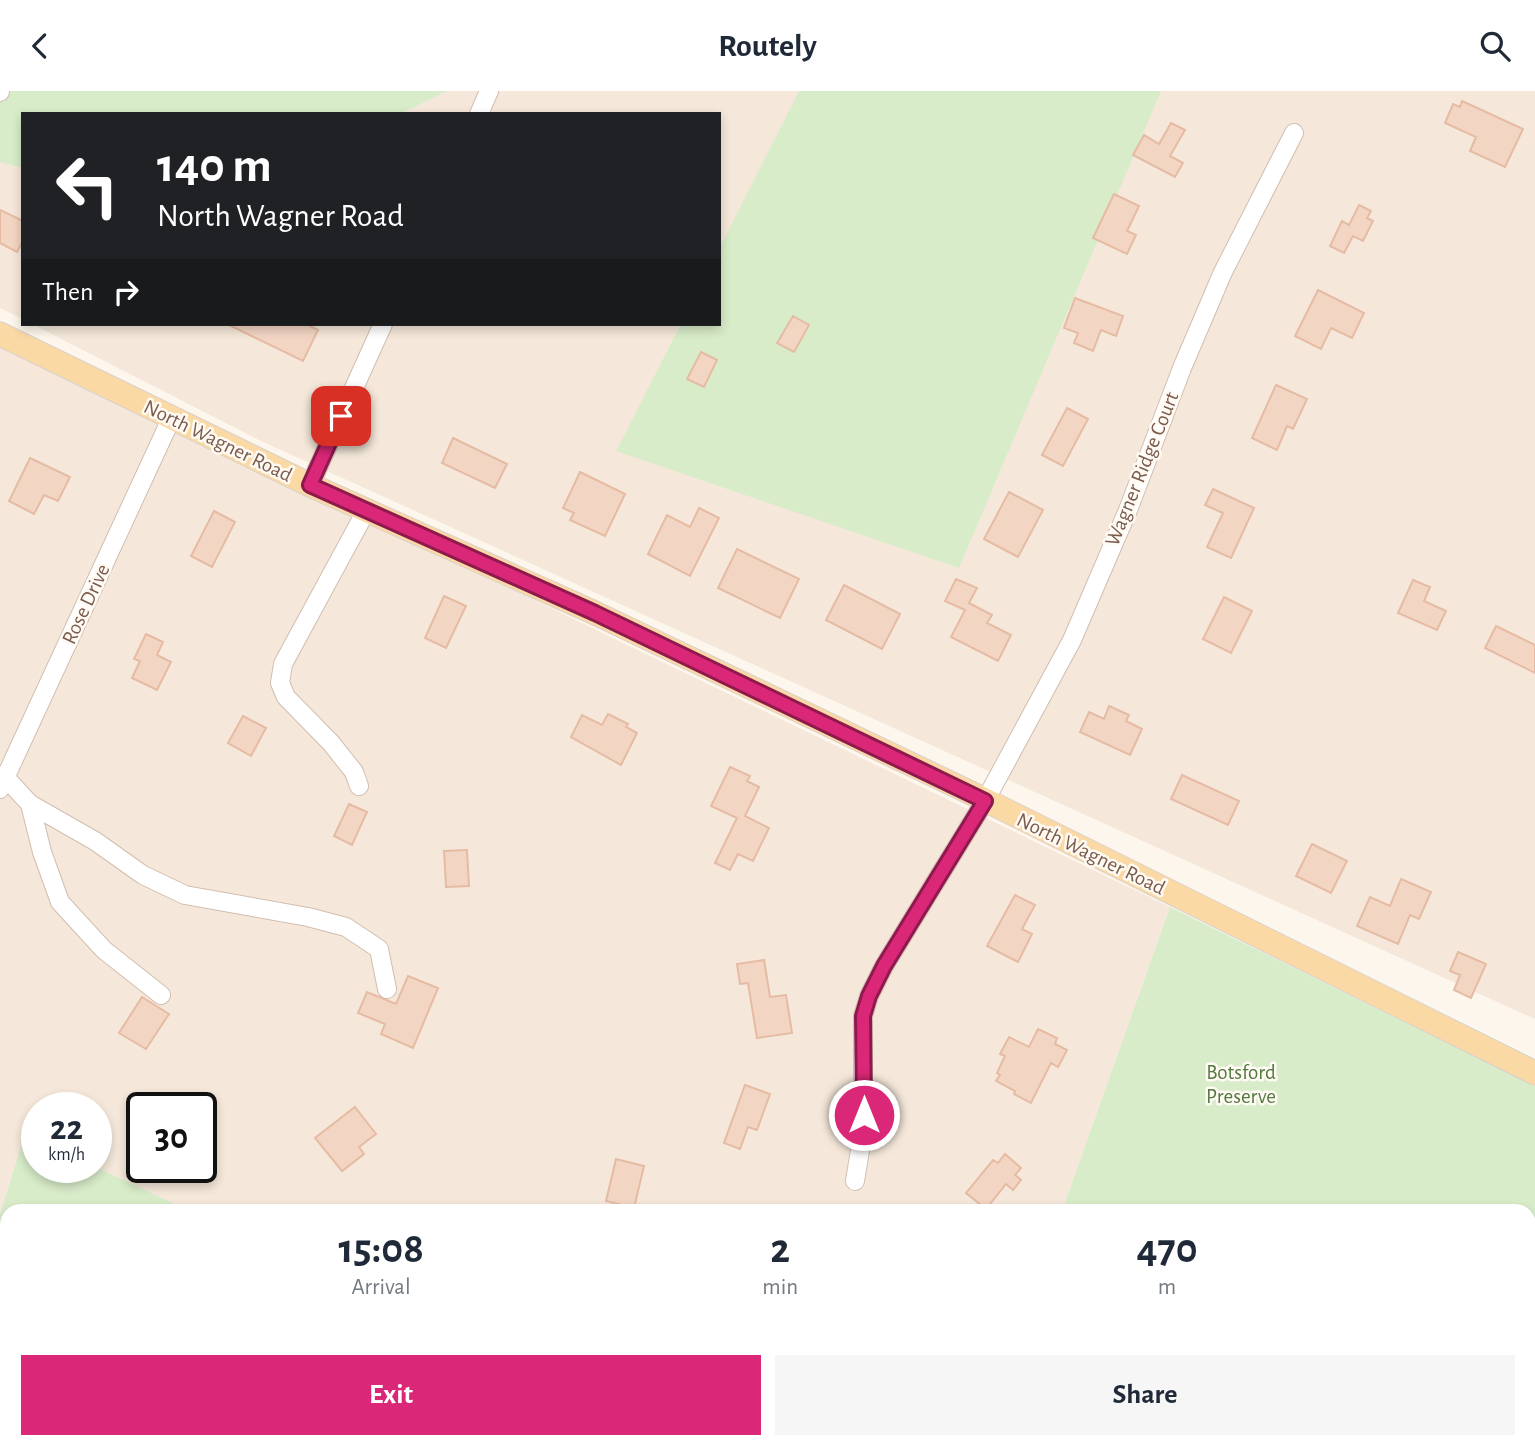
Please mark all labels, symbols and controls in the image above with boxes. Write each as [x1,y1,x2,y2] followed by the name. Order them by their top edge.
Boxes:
[21,27,59,65] icon: back
[1476,27,1514,65] icon: search
[718,30,817,62] text: Routely
[42,140,133,231] icon: left
[157,142,272,191] text: 140 m
[157,200,404,232] text: North Wagner Road
[107,273,145,311] icon: right
[42,279,93,305] text: Then
[311,386,371,446] pin
[1102,389,1183,549] street label: Wagner Ridge Court
[141,396,295,486] street label: North Wagner Road
[322,397,360,435] icon: arrive
[58,561,114,647] street label: Rose Drive
[1014,809,1168,899] street label: North Wagner Road
[1206,1062,1276,1107] park label: Botsford Preserve
[827,1078,901,1152] position arrow
[126,1092,217,1183] speed limit sign: 30
[50,1111,83,1146] text: 22
[48,1146,85,1164] text: km/h
[338,1228,424,1270] text: 15:08
[770,1228,790,1270] text: 2
[1136,1228,1198,1270] text: 470
[352,1276,411,1299] text: Arrival
[762,1276,798,1299] text: min
[1158,1276,1176,1299] text: m
[21,1355,761,1435] button: Exit
[775,1355,1515,1435] button: Share

